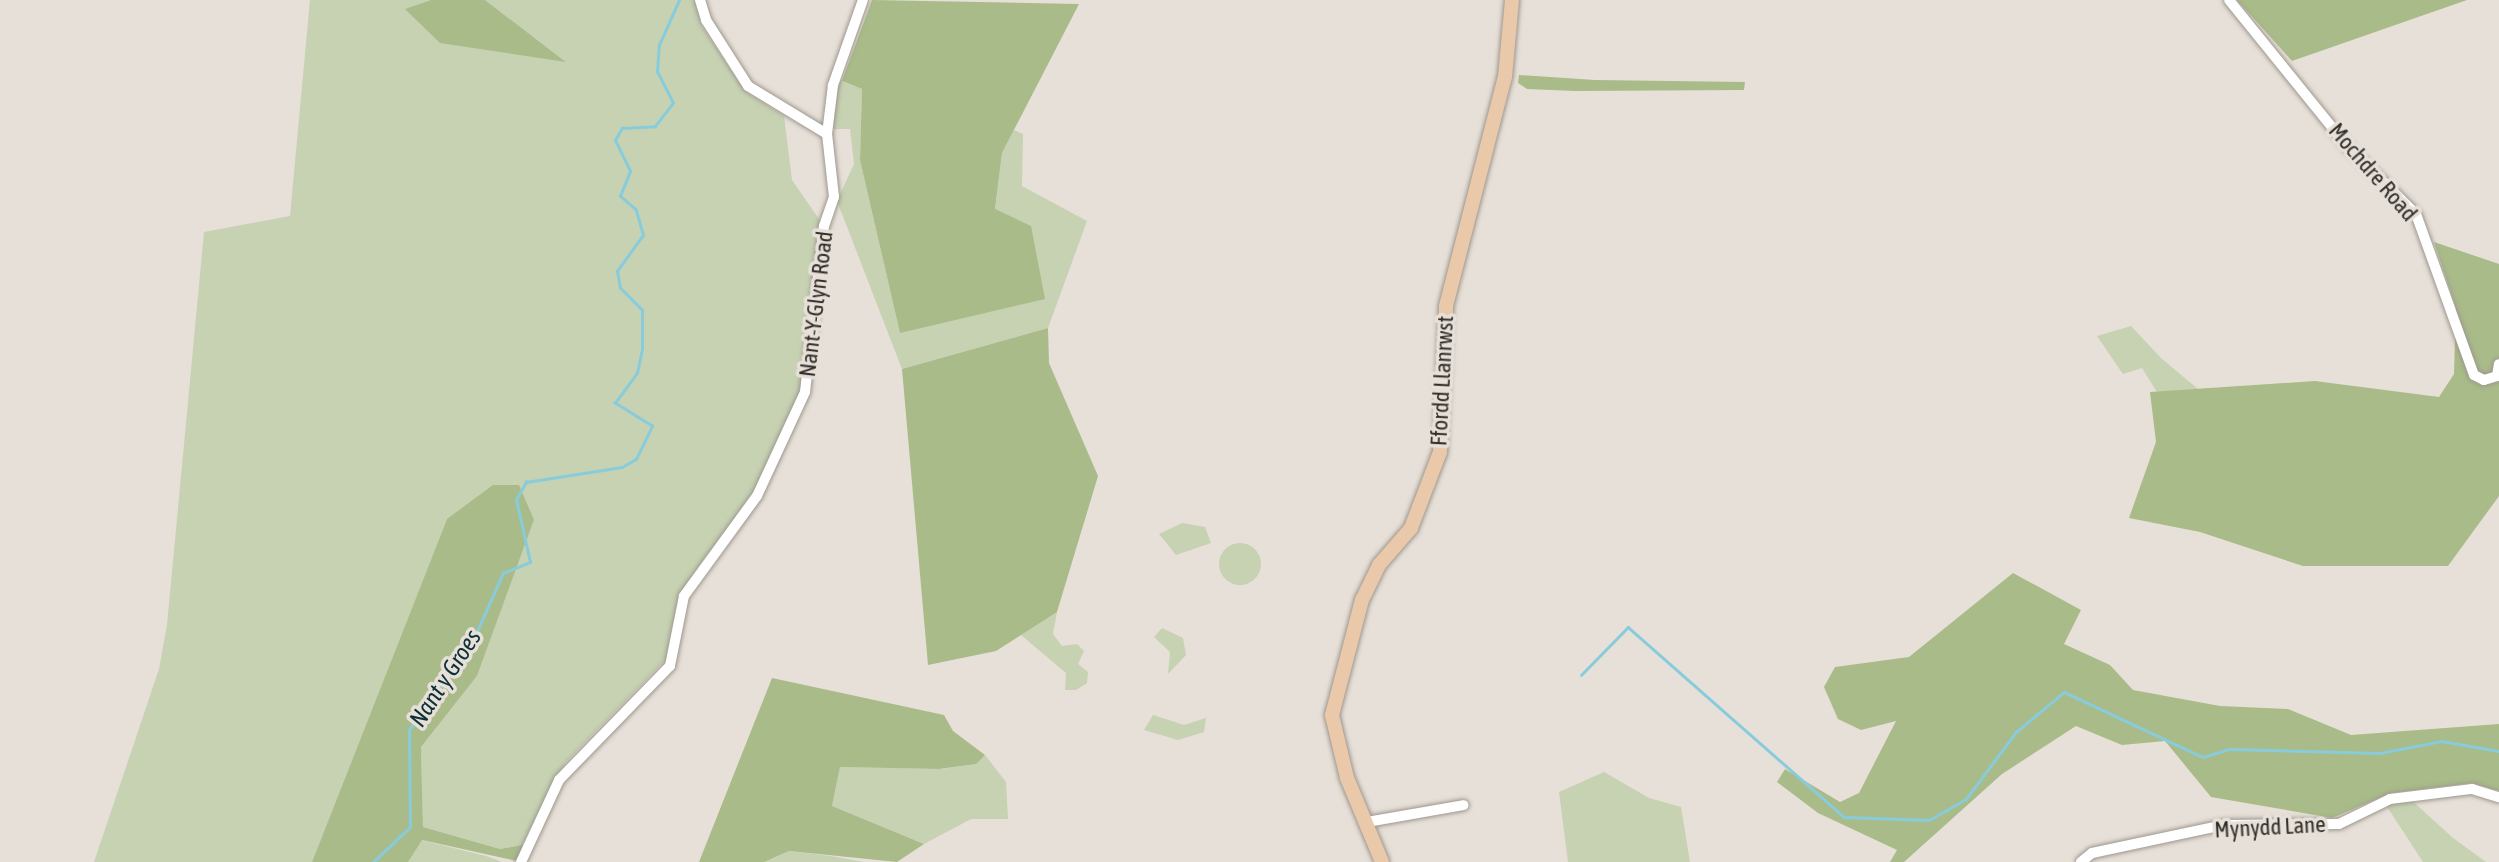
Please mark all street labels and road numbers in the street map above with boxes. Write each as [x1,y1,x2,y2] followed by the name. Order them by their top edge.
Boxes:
[2323,117,2423,227] street label: Mochdre Road
[793,229,839,379] street label: Nant-Y-Glyn Road
[1425,315,1459,447] street label: Ffordd Llanrwst
[2214,810,2326,844] street label: Mynydd Lane

